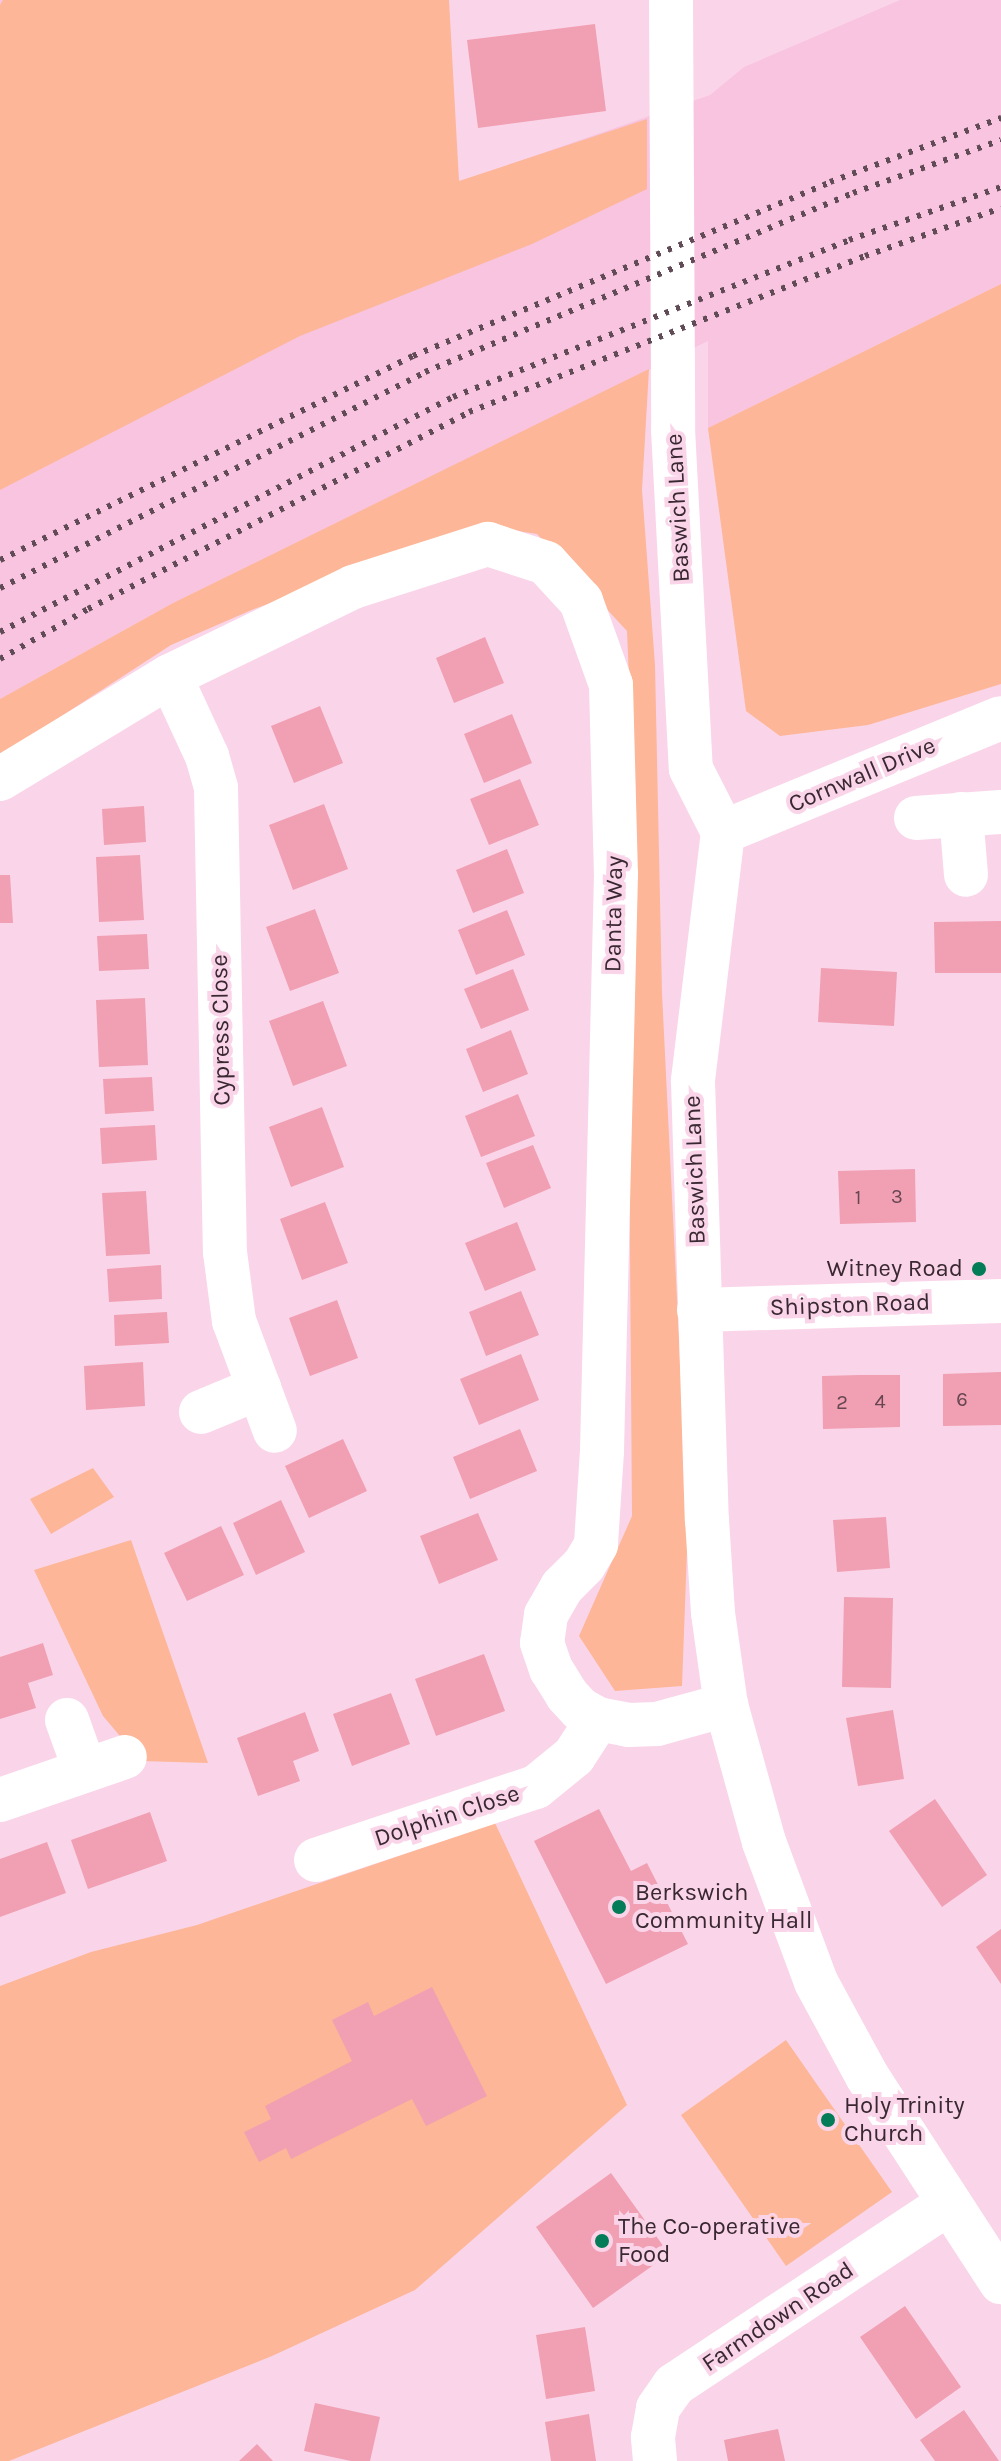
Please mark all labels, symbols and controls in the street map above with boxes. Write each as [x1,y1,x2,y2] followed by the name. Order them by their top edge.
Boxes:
[660,433,696,583] street label: Baswich Lane
[784,731,940,819] street label: Cornwall Drive
[599,855,629,973] street label: Danta Way
[205,954,237,1106] street label: Cypress Close
[678,1095,712,1245] street label: Baswich Lane
[891,1184,903,1208] house number: 3
[855,1185,861,1209] house number: 1
[826,1255,963,1283] place label: Witney Road
[970,1260,988,1278] marker: Witney Road
[769,1288,931,1322] street label: Shipston Road
[956,1387,968,1411] house number: 6
[874,1389,886,1413] house number: 4
[836,1390,848,1414] house number: 2
[371,1779,523,1853] street label: Dolphin Close
[635,1879,812,1935] place label: Berkswich Community Hall
[610,1898,628,1916] marker: Berkswich Community Hall
[844,2092,965,2148] place label: Holy Trinity Church
[819,2111,837,2129] marker: Holy Trinity Church
[618,2213,801,2269] place label: The Co-operative Food
[593,2232,611,2250] marker: The Co-operative Food
[697,2256,859,2378] street label: Farmdown Road

